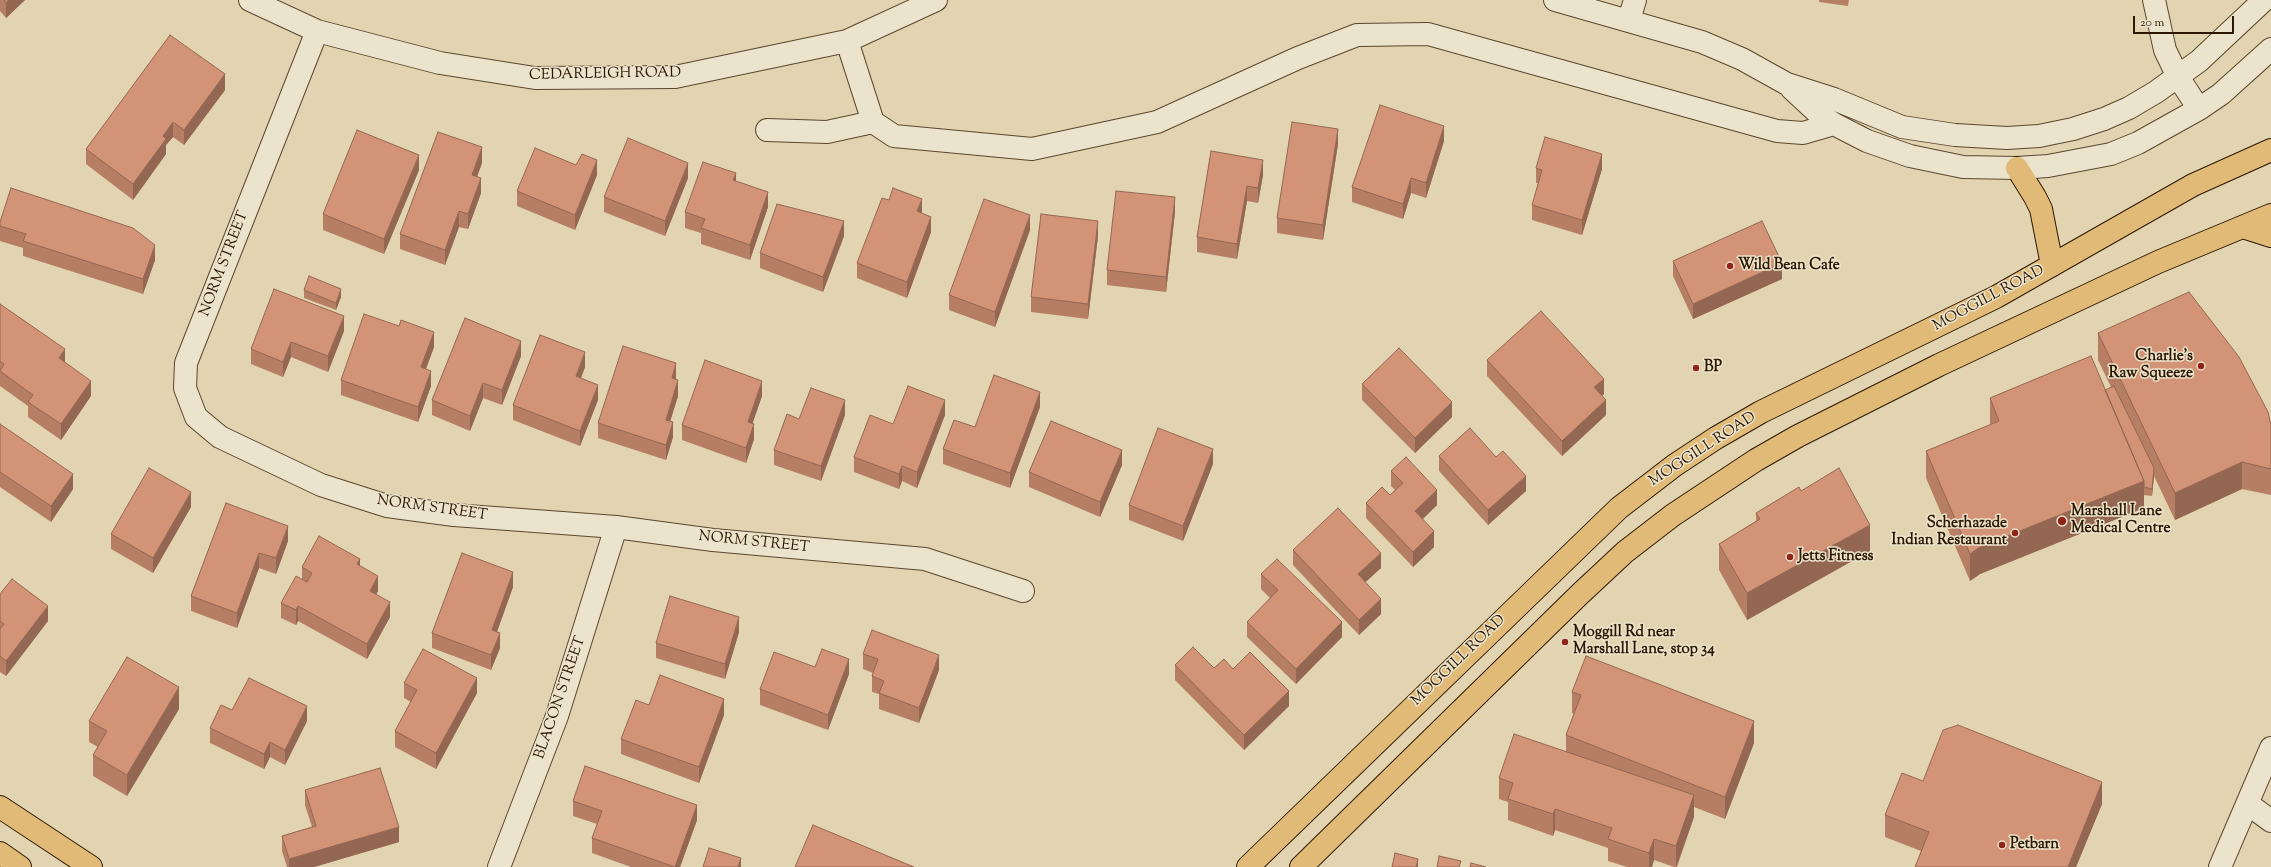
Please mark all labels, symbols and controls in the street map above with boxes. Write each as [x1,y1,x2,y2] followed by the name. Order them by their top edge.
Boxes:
[2135,8,2236,34] scale bar
[2140,14,2164,32] text: 20 m
[529,65,681,85] street label: CEDARLEIGH ROAD
[197,209,253,319] street label: NORM STREET
[1738,257,1840,275] place label: Wild Bean Cafe
[1725,261,1735,271] marker: Wild Bean Cafe
[1930,262,2048,336] street label: MOGGILL ROAD
[2109,348,2193,383] place label: Charlie's Raw Squeeze
[1704,359,1722,377] place label: BP
[2196,361,2206,371] marker: Charlie's Raw Squeeze
[1691,363,1701,373] marker: BP
[1646,409,1760,491] street label: MOGGILL ROAD
[376,492,488,526] street label: NORM STREET
[2071,503,2170,538] place label: Marshall Lane Medical Centre
[1892,515,2007,550] place label: Scherhazade Indian Restaurant
[2056,515,2068,527] marker: Marshall Lane Medical Centre
[698,528,810,558] street label: NORM STREET
[2010,528,2020,538] marker: Scherhazade Indian Restaurant
[1798,548,1874,566] place label: Jetts Fitness
[1785,552,1795,562] marker: Jetts Fitness
[1408,612,1510,710] street label: MOGGILL ROAD
[1573,624,1715,659] place label: Moggill Rd near Marshall Lane, stop 34
[532,634,590,762] street label: BLACON STREET
[1560,637,1570,647] marker: Moggill Rd near Marshall Lane, stop 34
[2010,836,2059,854] place label: Petbarn
[1997,840,2007,850] marker: Petbarn

